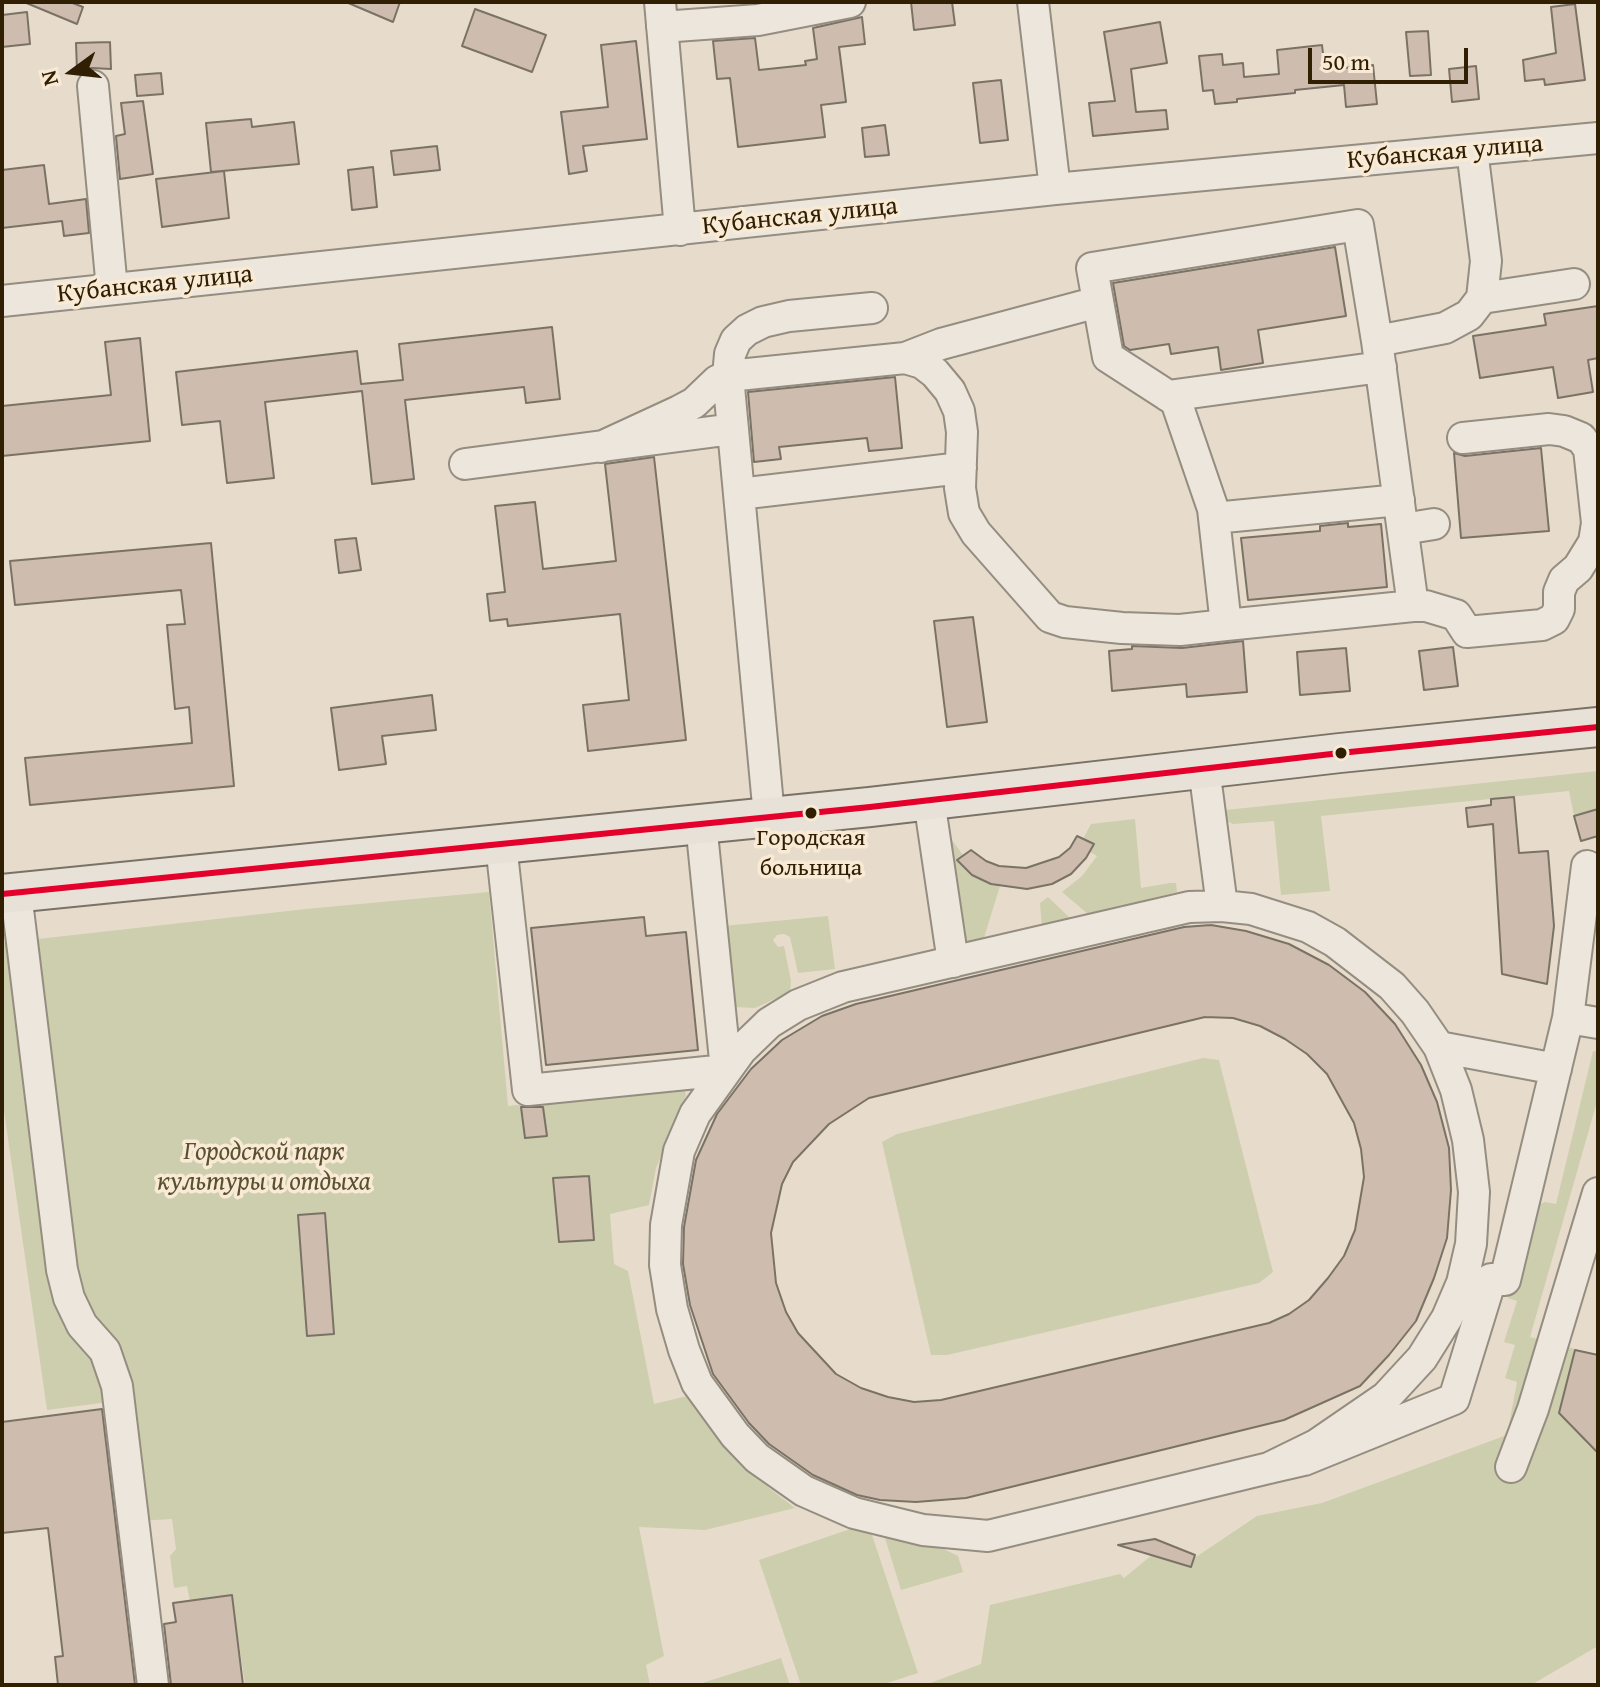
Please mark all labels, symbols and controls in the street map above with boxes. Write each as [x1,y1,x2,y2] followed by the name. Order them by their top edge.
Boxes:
[32,32,112,112] north arrow
[1312,32,1472,82] scale bar
[1322,44,1370,79] text: 50 m
[31,67,66,89] text: N
[1346,129,1544,177] street label: Кубанская улица
[701,191,899,243] street label: Кубанская улица
[56,259,254,311] street label: Кубанская улица
[1333,745,1349,761] unlabelled marker
[803,805,819,821] marker: Городская больница
[757,825,865,881] place label: Городская больница
[157,1136,371,1198] park label: Городской парк культуры и отдыха

